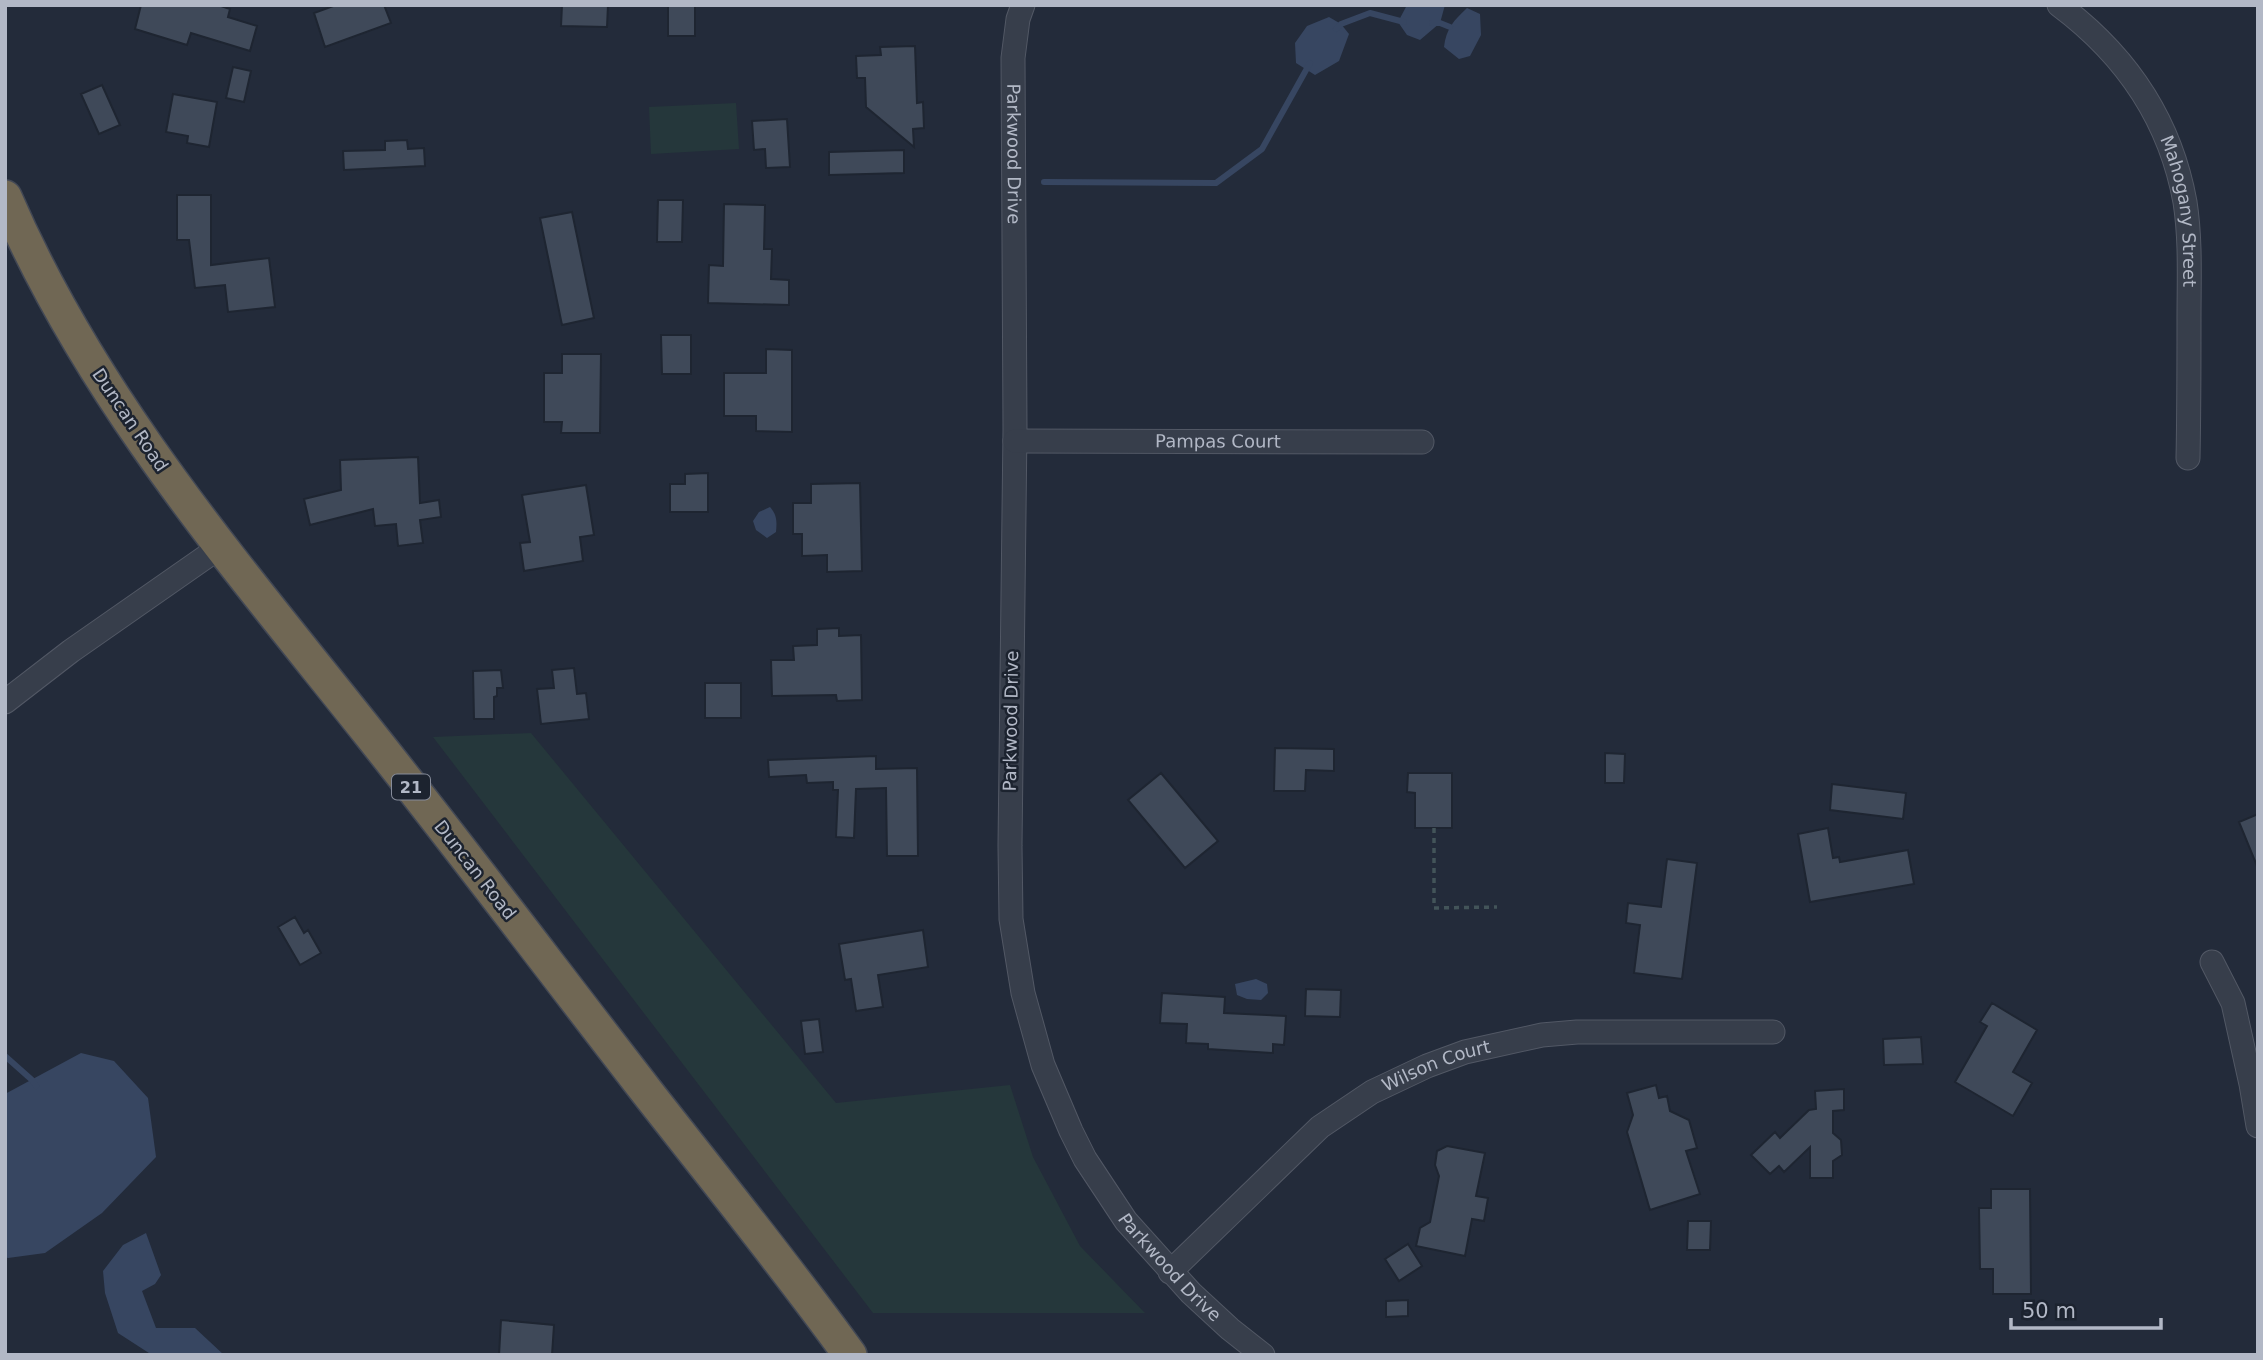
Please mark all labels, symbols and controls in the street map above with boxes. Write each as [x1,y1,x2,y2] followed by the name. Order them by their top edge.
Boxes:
[1003,83,1025,224] street label: Parkwood Drive
[2156,132,2200,287] street label: Mahogany Street
[88,364,173,475] street label: Duncan Road
[1155,430,1281,452] street label: Pampas Court
[999,650,1022,792] street label: Parkwood Drive
[392,774,430,800] road number: 21
[430,816,521,923] street label: Duncan Road
[1379,1036,1492,1096] street label: Wilson Court
[1114,1209,1226,1326] street label: Parkwood Drive
[2011,1286,2162,1330] scale bar
[2022,1299,2076,1323] text: 50 m

